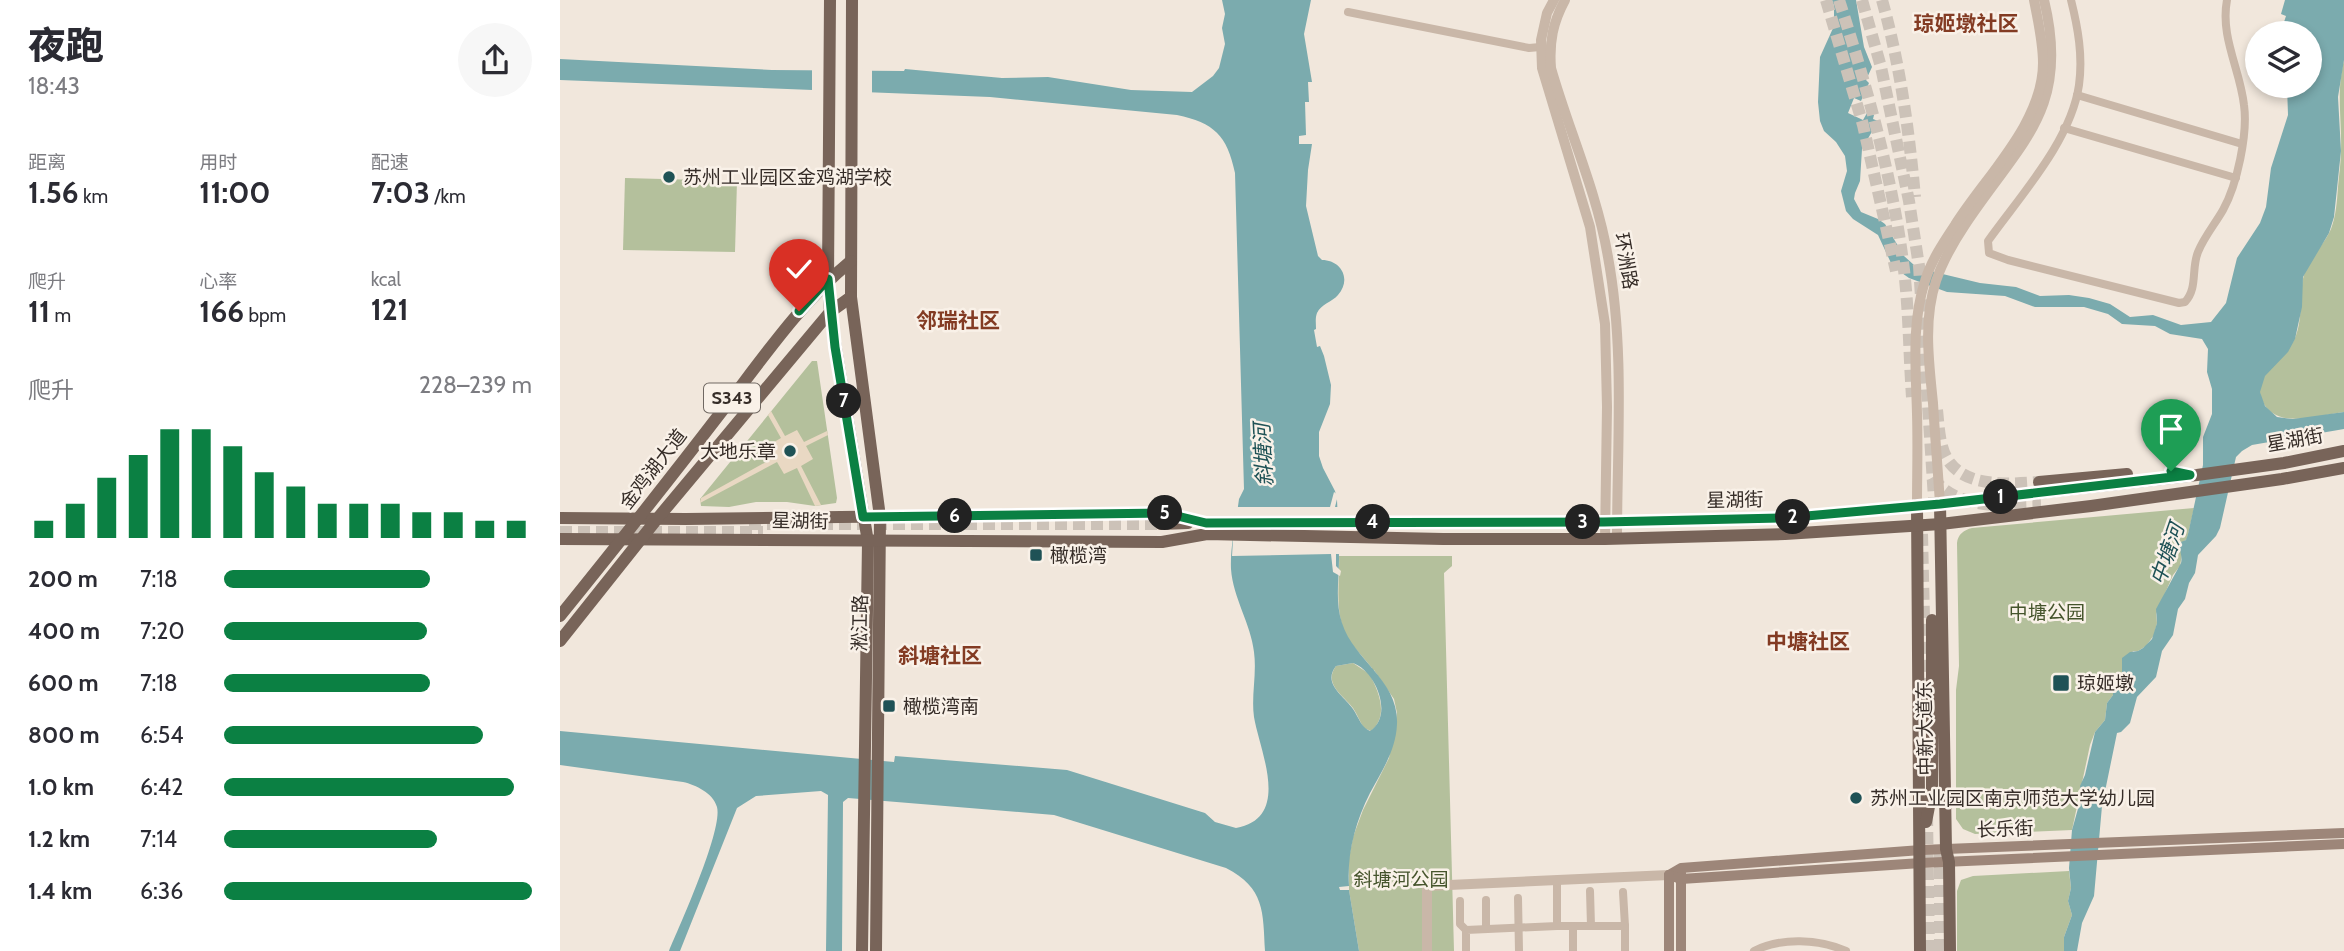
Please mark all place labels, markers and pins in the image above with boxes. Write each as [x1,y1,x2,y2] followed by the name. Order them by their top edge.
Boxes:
[683,166,892,189] place label: 苏州工业园区金鸡湖学校
[661,169,677,185] marker: 苏州工业园区金鸡湖学校
[769,239,829,311] pin
[826,384,862,418] pin: 7
[2141,399,2201,471] pin
[700,440,776,463] place label: 大地乐章
[782,443,798,459] marker: 大地乐章
[1984,480,2018,514] pin: 1
[1148,496,1182,530] pin: 5
[938,498,972,534] pin: 6
[1776,500,1810,534] pin: 2
[1356,504,1390,540] pin: 4
[1566,504,1600,540] pin: 3
[1050,544,1107,567] place label: 橄榄湾
[1028,547,1044,563] marker: 橄榄湾
[2077,672,2134,695] place label: 琼姬墩
[2051,673,2071,693] marker: 琼姬墩
[903,695,979,718] place label: 橄榄湾南
[881,698,897,714] marker: 橄榄湾南
[1870,787,2155,810] place label: 苏州工业园区南京师范大学幼儿园
[1848,790,1864,806] marker: 苏州工业园区南京师范大学幼儿园

